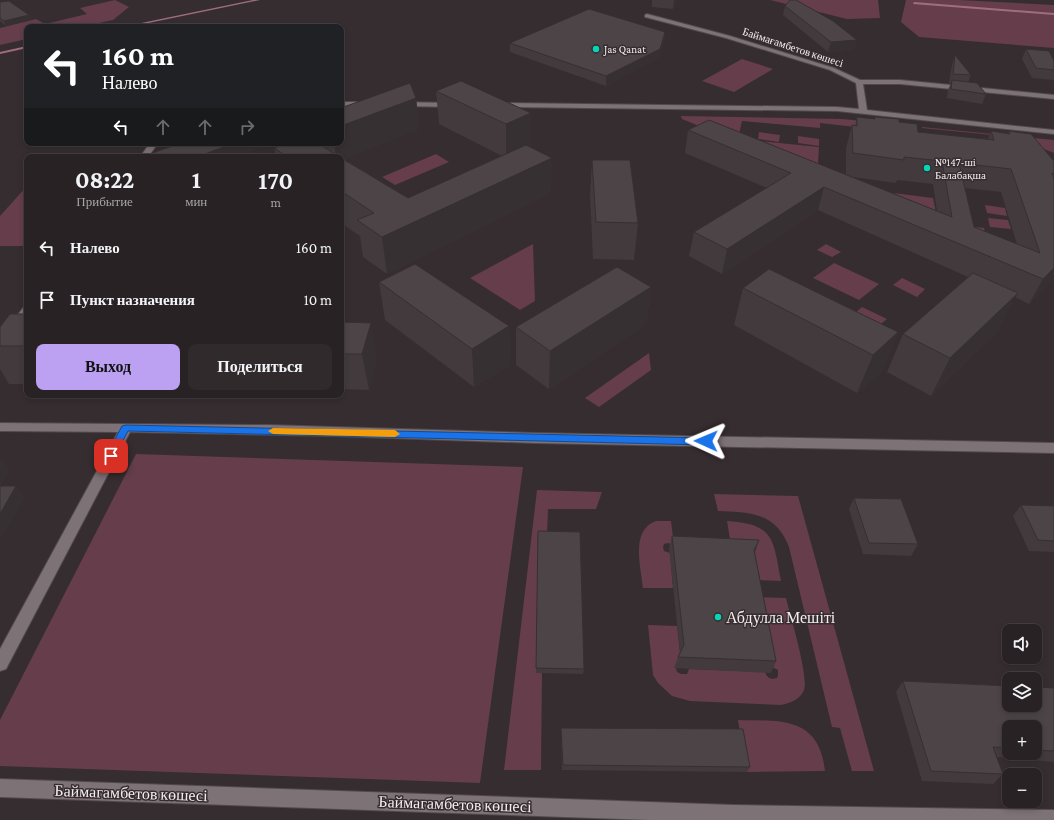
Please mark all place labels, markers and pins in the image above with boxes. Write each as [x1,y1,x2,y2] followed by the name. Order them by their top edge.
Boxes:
[603,43,646,56] place label: Jas Qanat
[591,44,601,54] marker: Jas Qanat
[935,156,986,181] place label: №147-ші Балабақша
[922,163,932,173] marker: №147-ші Балабақша
[94,439,128,473] pin
[726,609,836,627] place label: Абдулла Мешіті
[713,612,723,622] marker: Абдулла Мешіті

